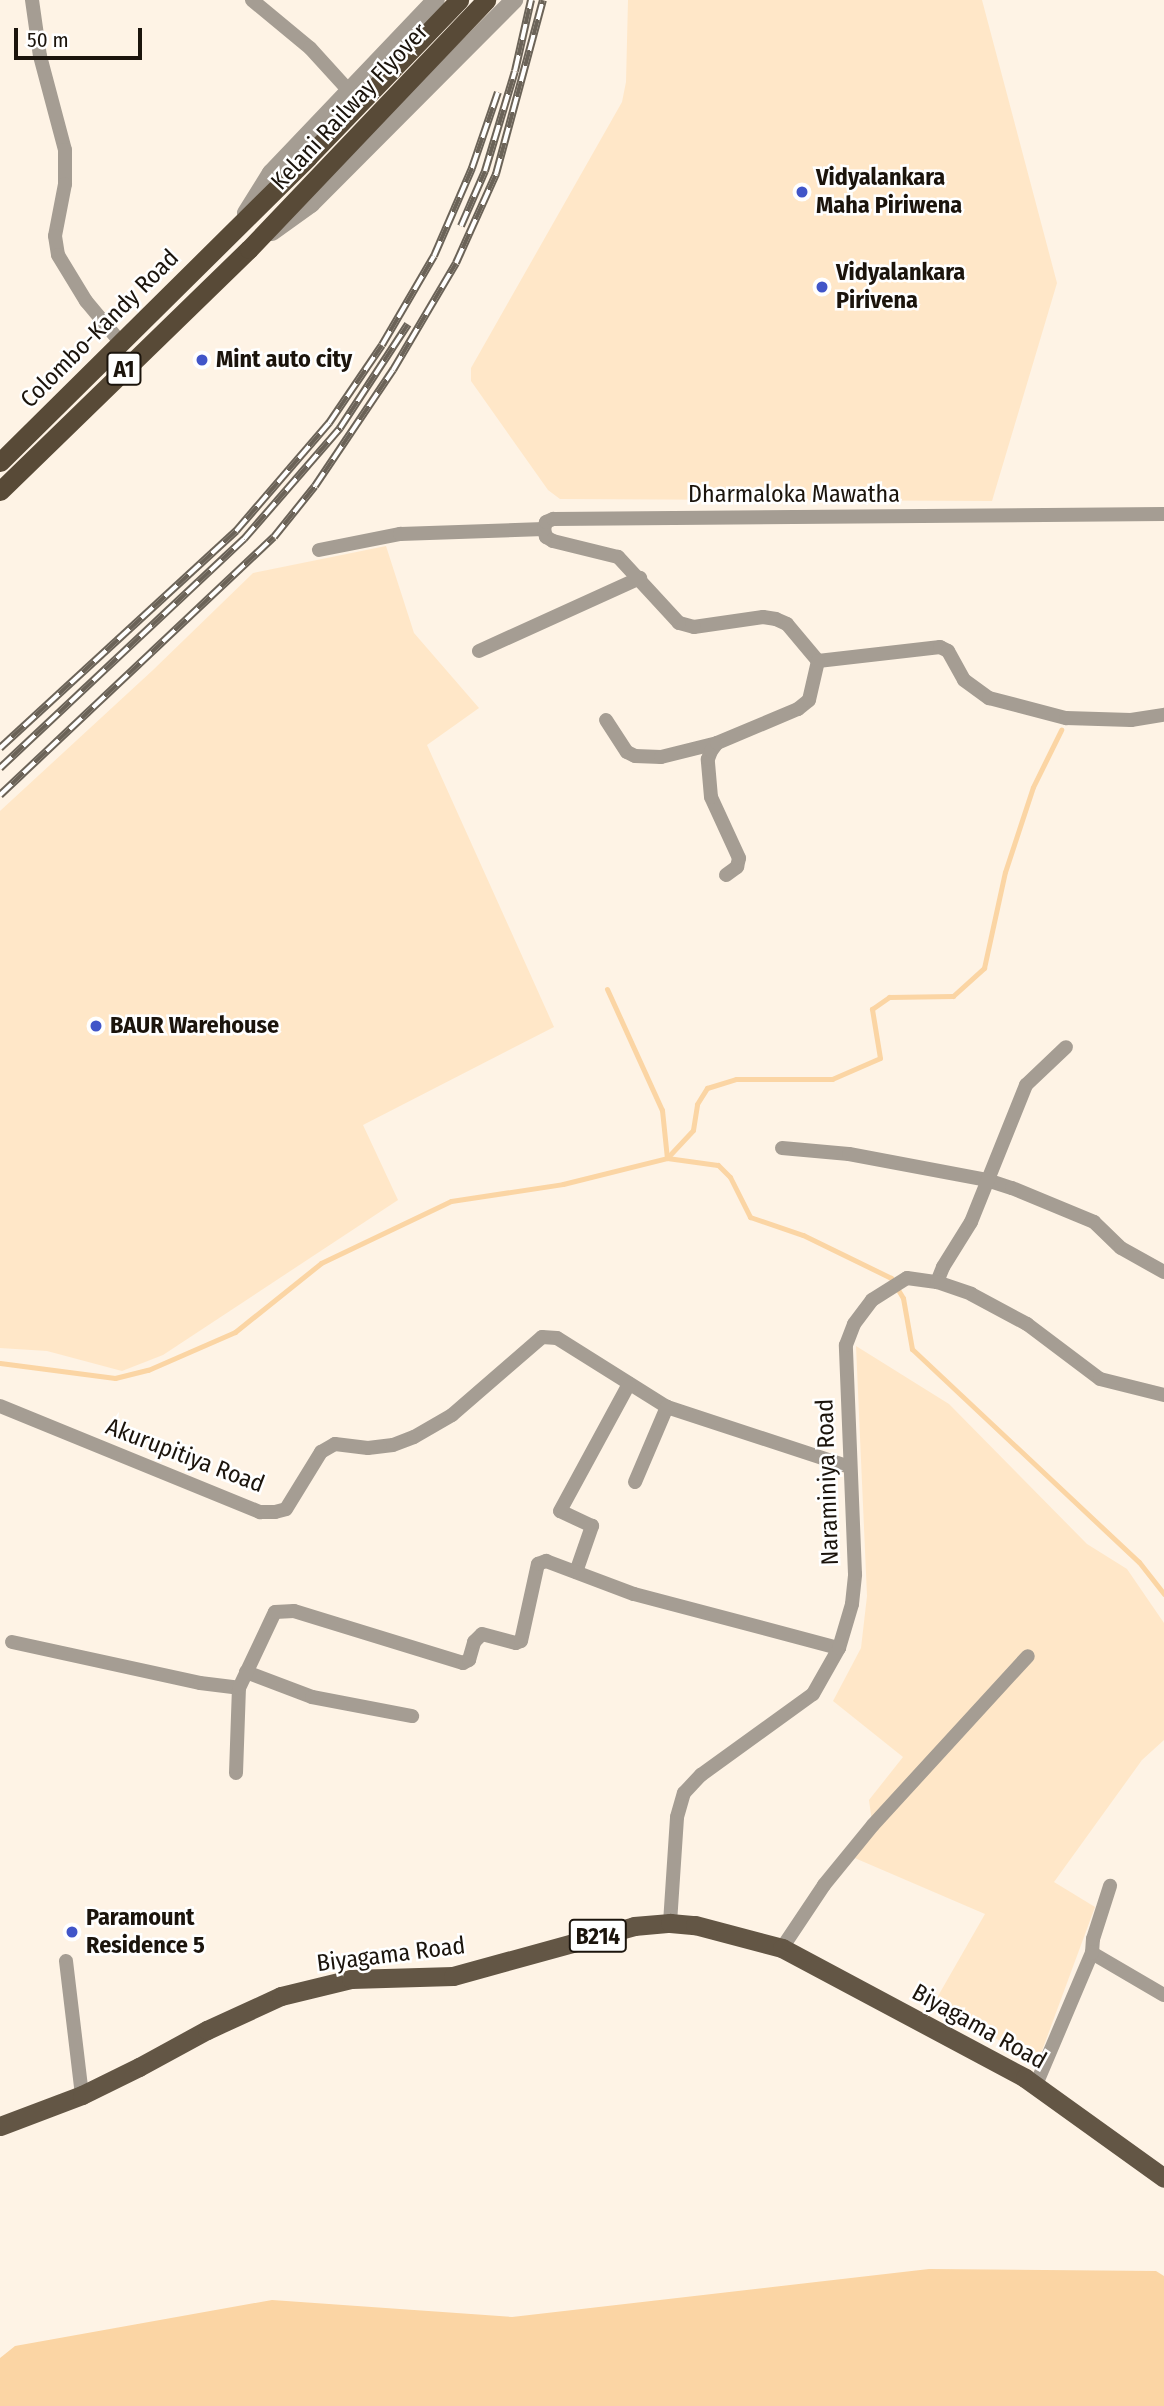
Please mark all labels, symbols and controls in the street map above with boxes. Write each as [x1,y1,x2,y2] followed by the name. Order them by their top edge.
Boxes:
[18,14,145,58] scale bar
[265,18,435,196] street label: Kelani Railway Flyover
[27,27,69,53] text: 50 m
[816,164,962,220] place label: Vidyalankara Maha Piriwena
[794,184,810,200] marker: Vidyalankara Maha Piriwena
[15,244,185,414] street label: Colombo-Kandy Road
[836,259,965,315] place label: Vidyalankara Pirivena
[814,279,830,295] marker: Vidyalankara Pirivena
[216,346,352,374] place label: Mint auto city
[105,350,143,388] road number: A1
[194,352,210,368] marker: Mint auto city
[688,481,900,509] street label: Dharmaloka Mawatha
[110,1012,279,1040] place label: BAUR Warehouse
[88,1018,104,1034] marker: BAUR Warehouse
[811,1398,845,1566] street label: Naraminiya Road
[102,1413,268,1499] street label: Akurupitiya Road
[86,1904,205,1960] place label: Paramount Residence 5
[568,1916,628,1955] road number: B214
[64,1924,80,1940] marker: Paramount Residence 5
[315,1932,467,1978] street label: Biyagama Road
[907,1978,1051,2076] street label: Biyagama Road

